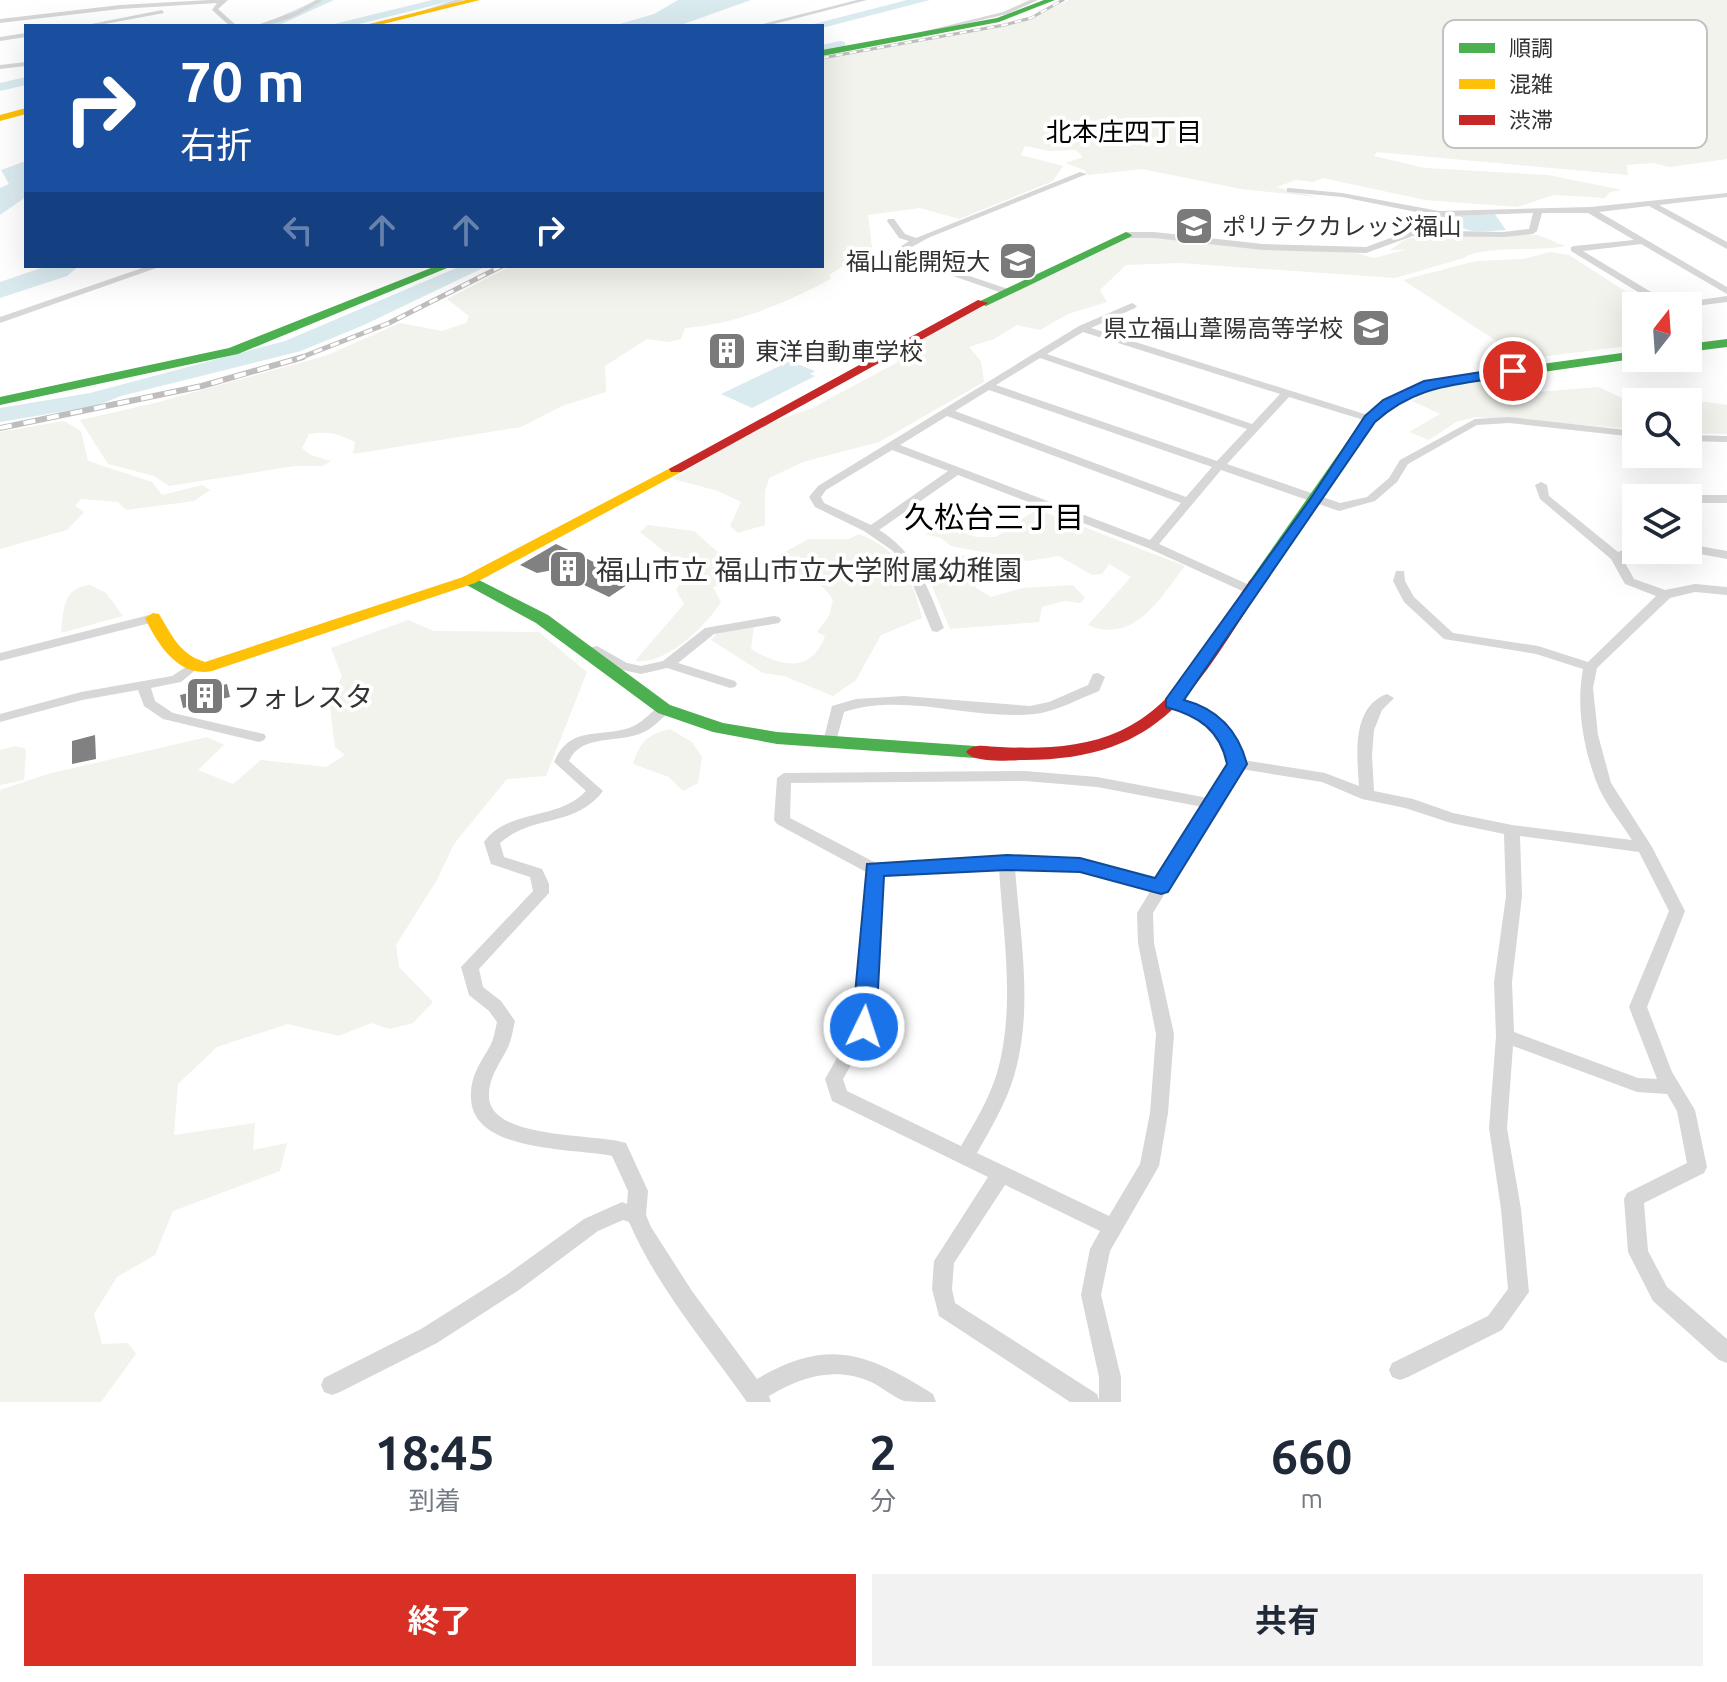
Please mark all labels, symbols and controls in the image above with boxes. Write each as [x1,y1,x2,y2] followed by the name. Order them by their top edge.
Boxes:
[1443,20,1707,148] legend
[1509,35,1553,60] text: 順調
[180,50,305,113] text: 70 m
[48,56,152,160] icon: right
[1509,71,1553,96] text: 混雑
[1509,107,1553,132] text: 渋滞
[1046,117,1202,146] district label: 北本庄四丁目
[180,124,252,165] text: 右折
[1173,205,1215,247] school or university icon: ポリテクカレッジ福山
[276,208,320,252] icon: left
[360,208,404,252] icon: ahead
[444,208,488,252] icon: ahead
[528,208,572,252] icon: right
[1222,213,1462,240] place label: ポリテクカレッジ福山
[997,240,1039,282] school or university icon: 福山能開短大
[846,248,990,275] place label: 福山能開短大
[1622,292,1702,372] north arrow
[1622,292,1702,564] map controls
[1350,307,1392,349] school or university icon: 県立福山葦陽高等学校
[1103,315,1343,342] place label: 県立福山葦陽高等学校
[706,330,748,372] building icon: 東洋自動車学校
[1479,337,1547,405] pin
[755,338,923,365] place label: 東洋自動車学校
[1491,349,1535,393] icon: arrive
[1622,388,1702,468] button: search
[1622,484,1702,564] button: layers
[904,500,1084,534] district label: 久松台三丁目
[547,548,589,590] building icon: 福山市立 福山市立大学附属幼稚園
[596,554,1022,585] place label: 福山市立 福山市立大学附属幼稚園
[184,675,226,717] building icon: フォレスタ
[233,681,373,712] place label: フォレスタ
[822,985,906,1069] position arrow
[375,1425,495,1479] text: 18:45
[869,1425,896,1479] text: 2
[1271,1429,1352,1483] text: 660
[1300,1484,1323,1513] text: m
[409,1486,461,1515] text: 到着
[870,1486,896,1515] text: 分
[24,1574,856,1666] button: 終了
[872,1574,1703,1666] button: 共有

